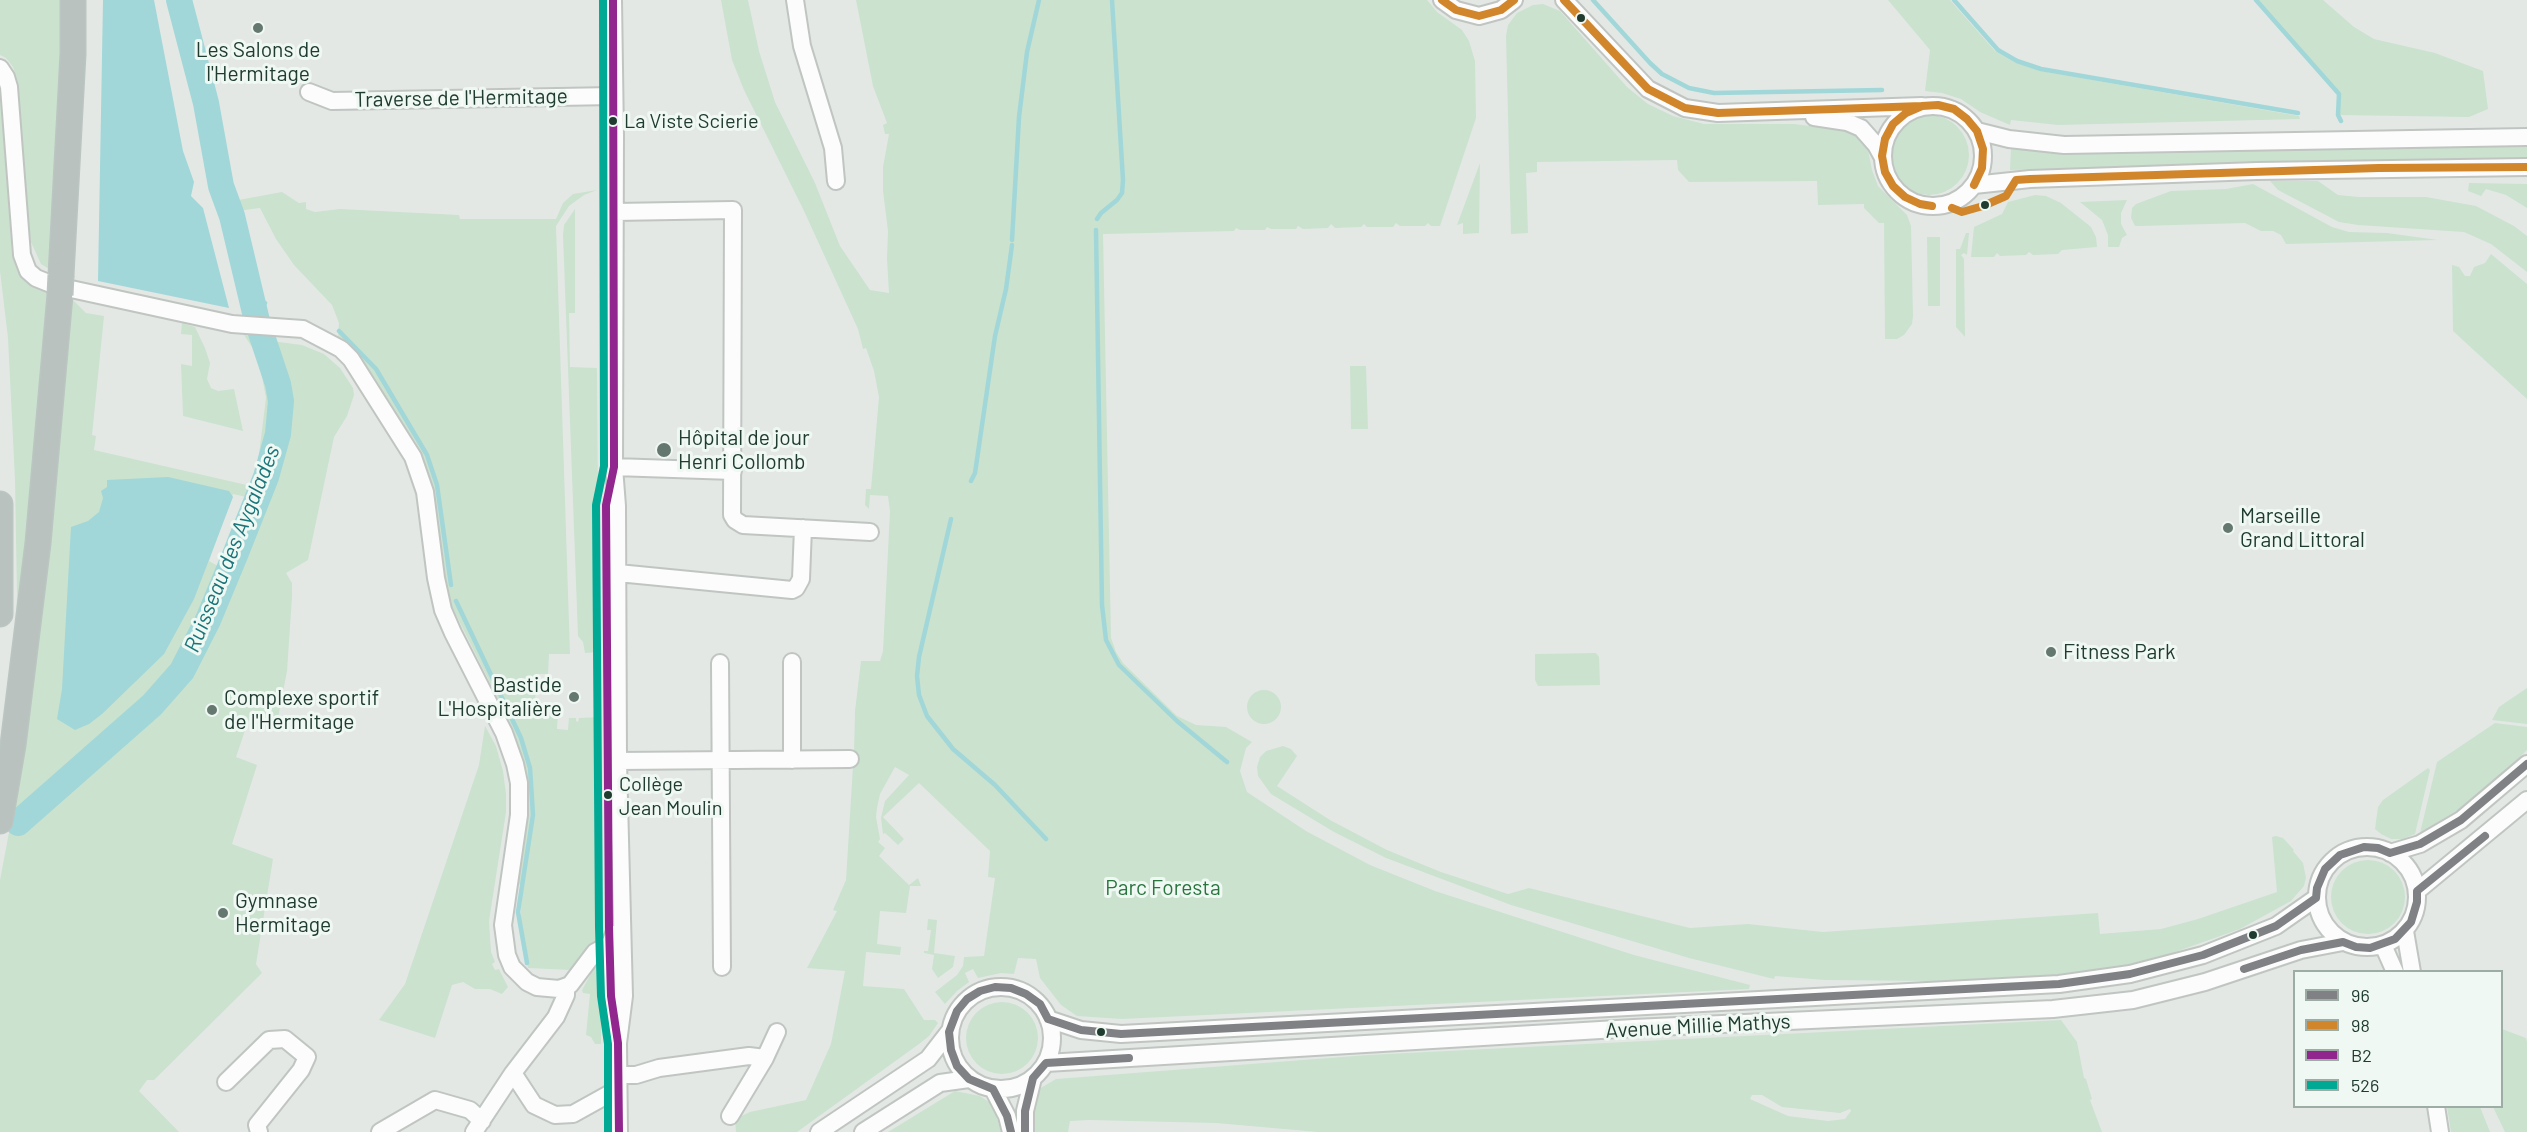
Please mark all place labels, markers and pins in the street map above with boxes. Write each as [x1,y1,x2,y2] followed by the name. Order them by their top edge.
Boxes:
[1575,12,1587,24] unlabelled marker
[251,21,265,35] marker: Les Salons de l'Hermitage
[196,37,320,87] place label: Les Salons de l'Hermitage
[624,109,759,133] place label: La Viste Scierie
[607,115,619,127] marker: La Viste Scierie
[1979,199,1991,211] unlabelled marker
[678,425,810,475] place label: Hôpital de jour Henri Collomb
[655,441,673,459] marker: Hôpital de jour Henri Collomb
[2240,503,2365,553] place label: Marseille Grand Littoral
[2221,521,2235,535] marker: Marseille Grand Littoral
[2063,639,2175,665] place label: Fitness Park
[2044,645,2058,659] marker: Fitness Park
[437,672,562,722] place label: Bastide L'Hospitalière
[224,685,379,735] place label: Complexe sportif de l'Hermitage
[567,690,581,704] marker: Bastide L'Hospitalière
[205,703,219,717] marker: Complexe sportif de l'Hermitage
[619,772,722,819] place label: Collège Jean Moulin
[602,789,614,801] marker: Collège Jean Moulin
[235,888,331,938] place label: Gymnase Hermitage
[216,906,230,920] marker: Gymnase Hermitage
[2247,929,2259,941] unlabelled marker
[1095,1026,1107,1038] unlabelled marker

